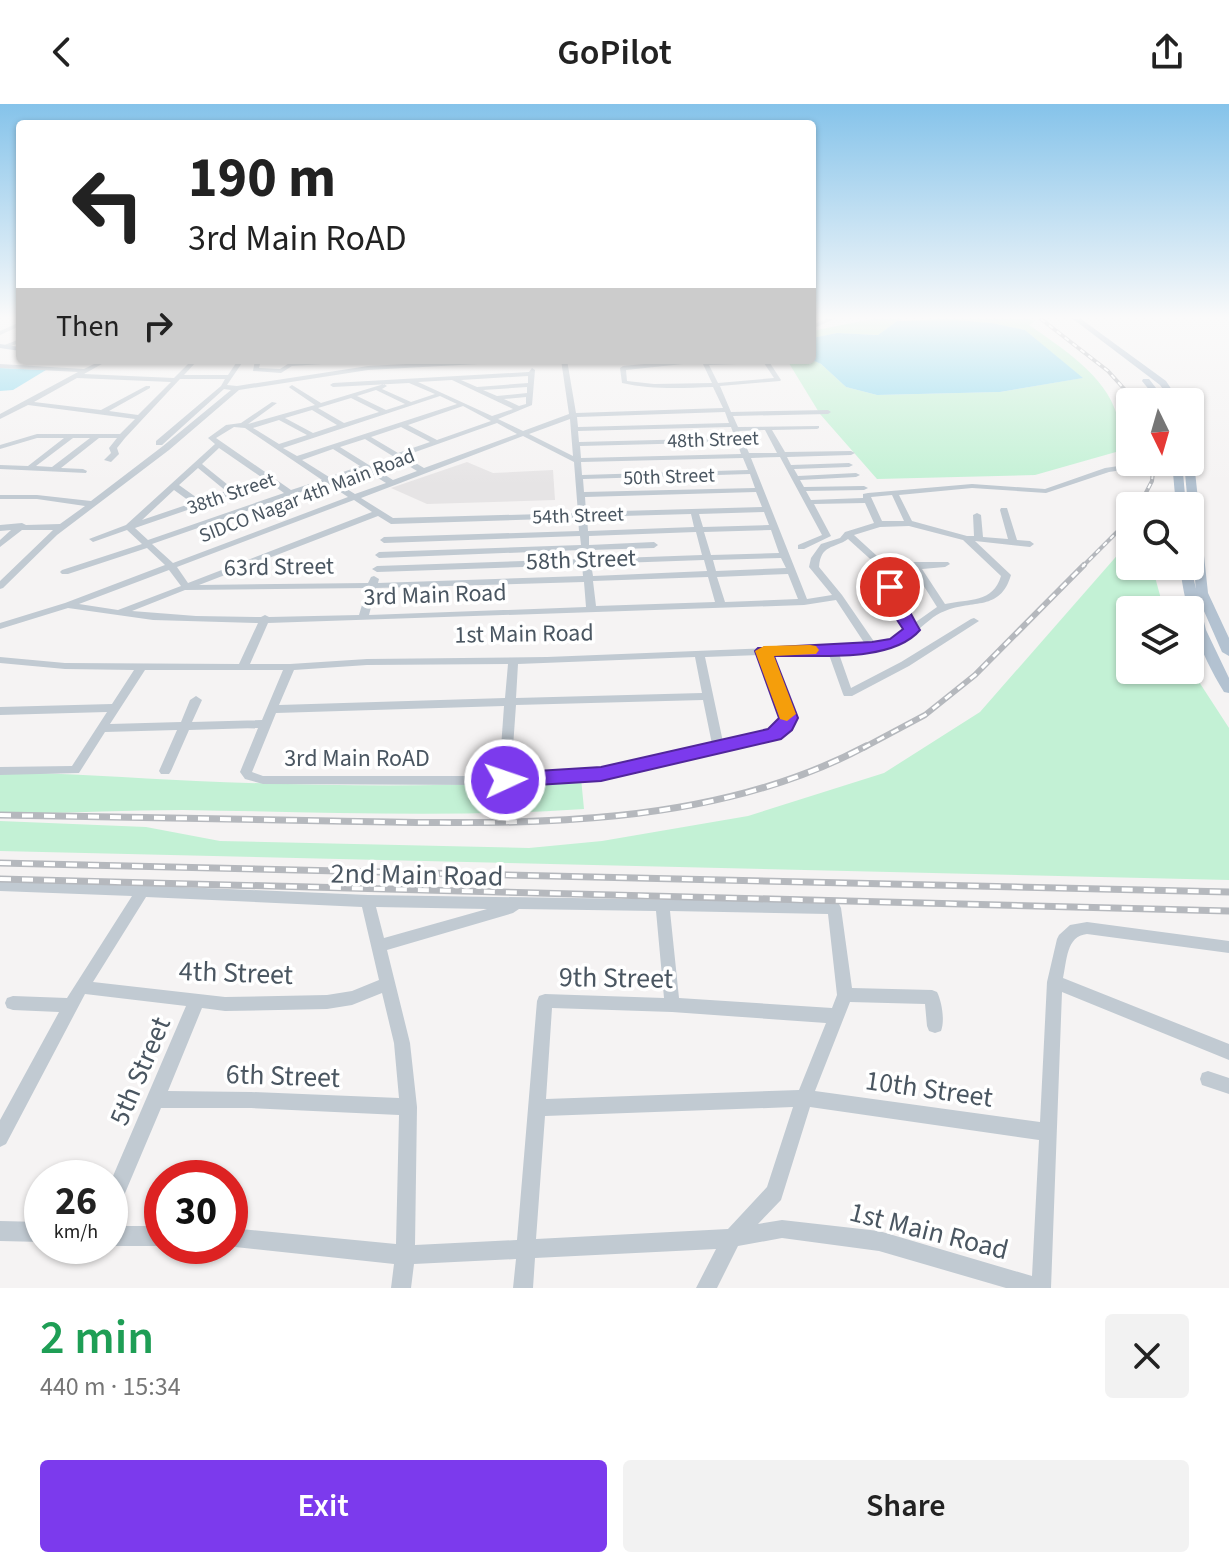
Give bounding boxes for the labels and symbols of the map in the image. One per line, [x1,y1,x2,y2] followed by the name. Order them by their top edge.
[1116,388,1204,476] north arrow
[667,424,760,456] street label: 48th Street
[195,442,419,550] street label: SIDCO Nagar 4th Main Road
[623,461,716,493] street label: 50th Street
[183,466,279,522] street label: 38th Street
[532,500,625,532] street label: 54th Street
[525,541,637,579] street label: 58th Street
[224,549,334,585] street label: 63rd Street
[856,553,924,621] pin
[363,575,507,615] street label: 3rd Main Road
[454,615,594,653] street label: 1st Main Road
[463,738,547,822] position arrow
[284,741,430,776] street label: 3rd Main RoAD
[330,853,504,897] street label: 2nd Main Road
[178,951,294,995] street label: 4th Street
[558,957,674,999] street label: 9th Street
[99,1010,181,1131] street label: 5th Street
[225,1054,341,1098] street label: 6th Street
[863,1060,996,1118] street label: 10th Street
[144,1160,248,1264] speed limit sign: 30
[845,1192,1013,1270] street label: 1st Main Road

